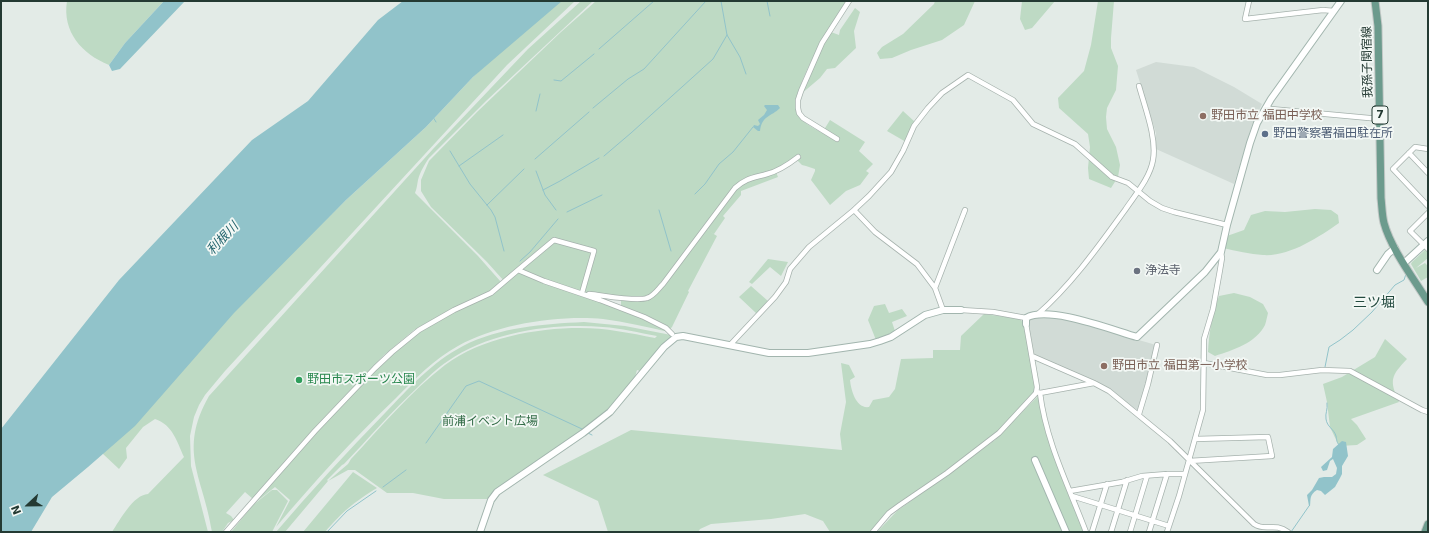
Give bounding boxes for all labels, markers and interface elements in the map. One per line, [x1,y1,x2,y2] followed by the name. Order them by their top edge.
[1360,26,1376,98] street label: 我孫子関宿線
[1372,106,1388,124] road number: 7
[1211,109,1323,123] place label: 野田市立 福田中学校
[1198,111,1208,121] marker: 野田市立 福田中学校
[1273,127,1393,141] place label: 野田警察署福田駐在所
[1260,129,1270,139] marker: 野田警察署福田駐在所
[204,219,242,259] water label: 利根川
[1145,264,1181,278] place label: 浄法寺
[1132,266,1142,276] marker: 浄法寺
[1353,295,1395,311] district label: 三ツ堀
[1112,359,1248,373] place label: 野田市立 福田第一小学校
[1099,361,1109,371] marker: 野田市立 福田第一小学校
[307,373,415,387] place label: 野田市スポーツ公園
[294,375,304,385] marker: 野田市スポーツ公園
[442,415,538,429] park label: 前浦イベント広場
[8,485,48,525] north arrow
[9,503,24,516] text: N

